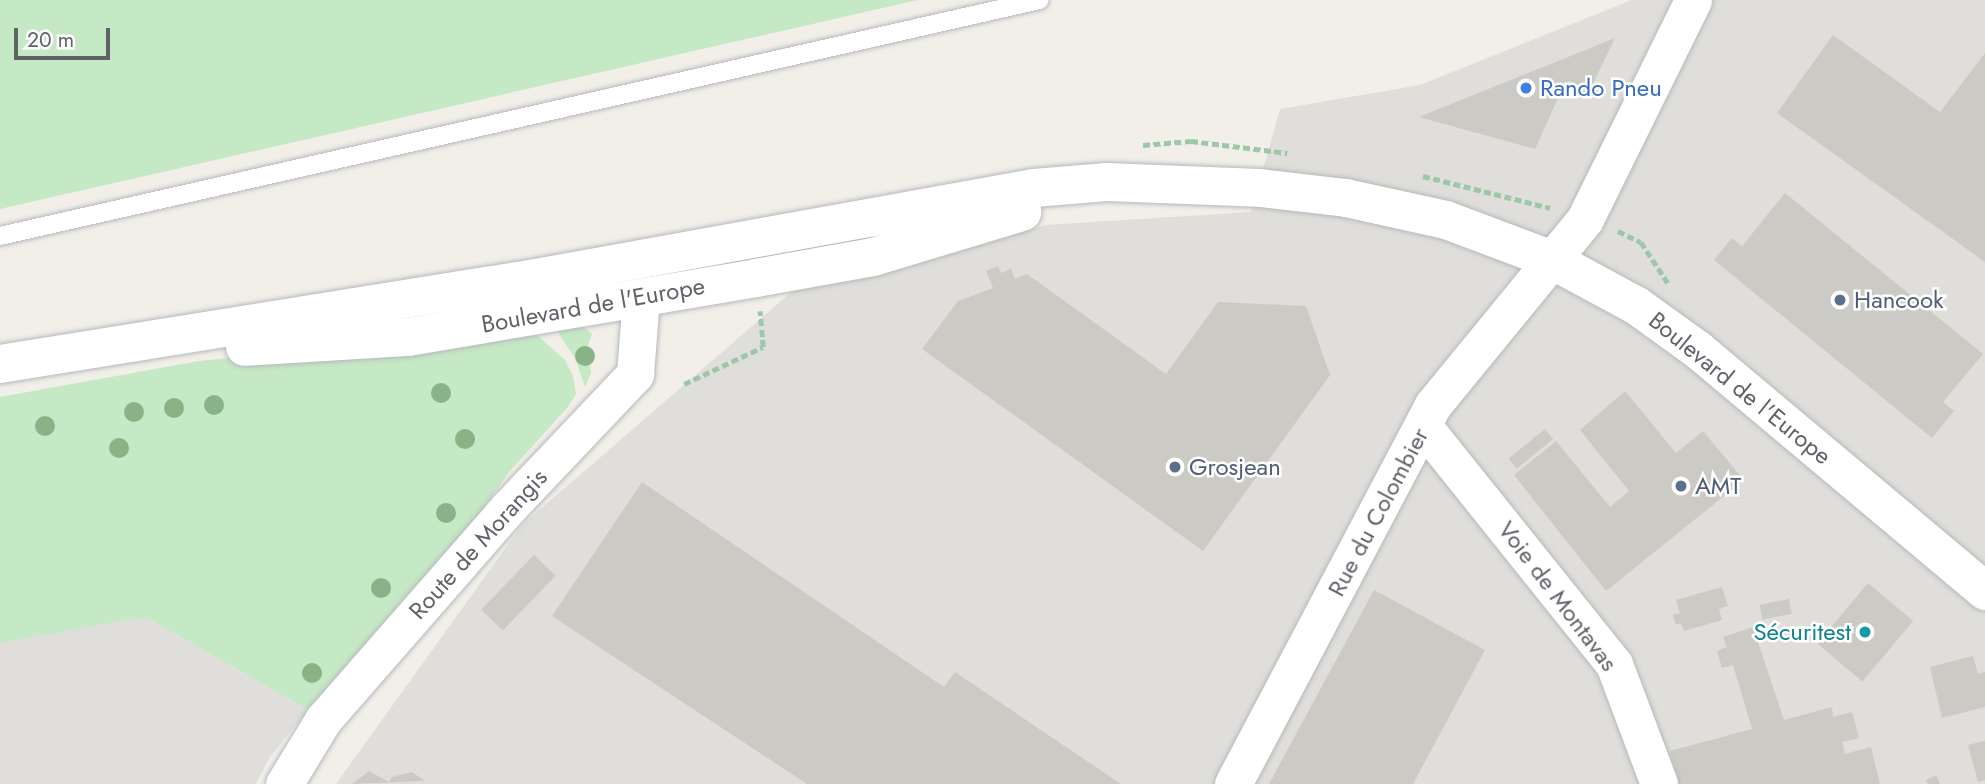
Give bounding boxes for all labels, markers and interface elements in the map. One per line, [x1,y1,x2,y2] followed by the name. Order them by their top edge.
[18,14,114,58] scale bar
[27,25,74,55] text: 20 m
[1540,74,1662,102] place label: Rando Pneu
[1518,80,1534,96] marker: Rando Pneu
[479,271,707,339] street label: Boulevard de l'Europe
[1854,286,1944,314] place label: Hancook
[1832,292,1848,308] marker: Hancook
[1643,306,1837,470] street label: Boulevard de l'Europe
[1322,423,1434,601] street label: Rue du Colombier
[1189,453,1281,481] place label: Grosjean
[1167,459,1183,475] marker: Grosjean
[403,463,553,625] street label: Route de Morangis
[1695,472,1741,500] place label: AMT
[1673,478,1689,494] marker: AMT
[1492,515,1624,677] street label: Voie de Montavas
[1753,618,1851,646] place label: Sécuritest
[1857,624,1873,640] marker: Sécuritest

